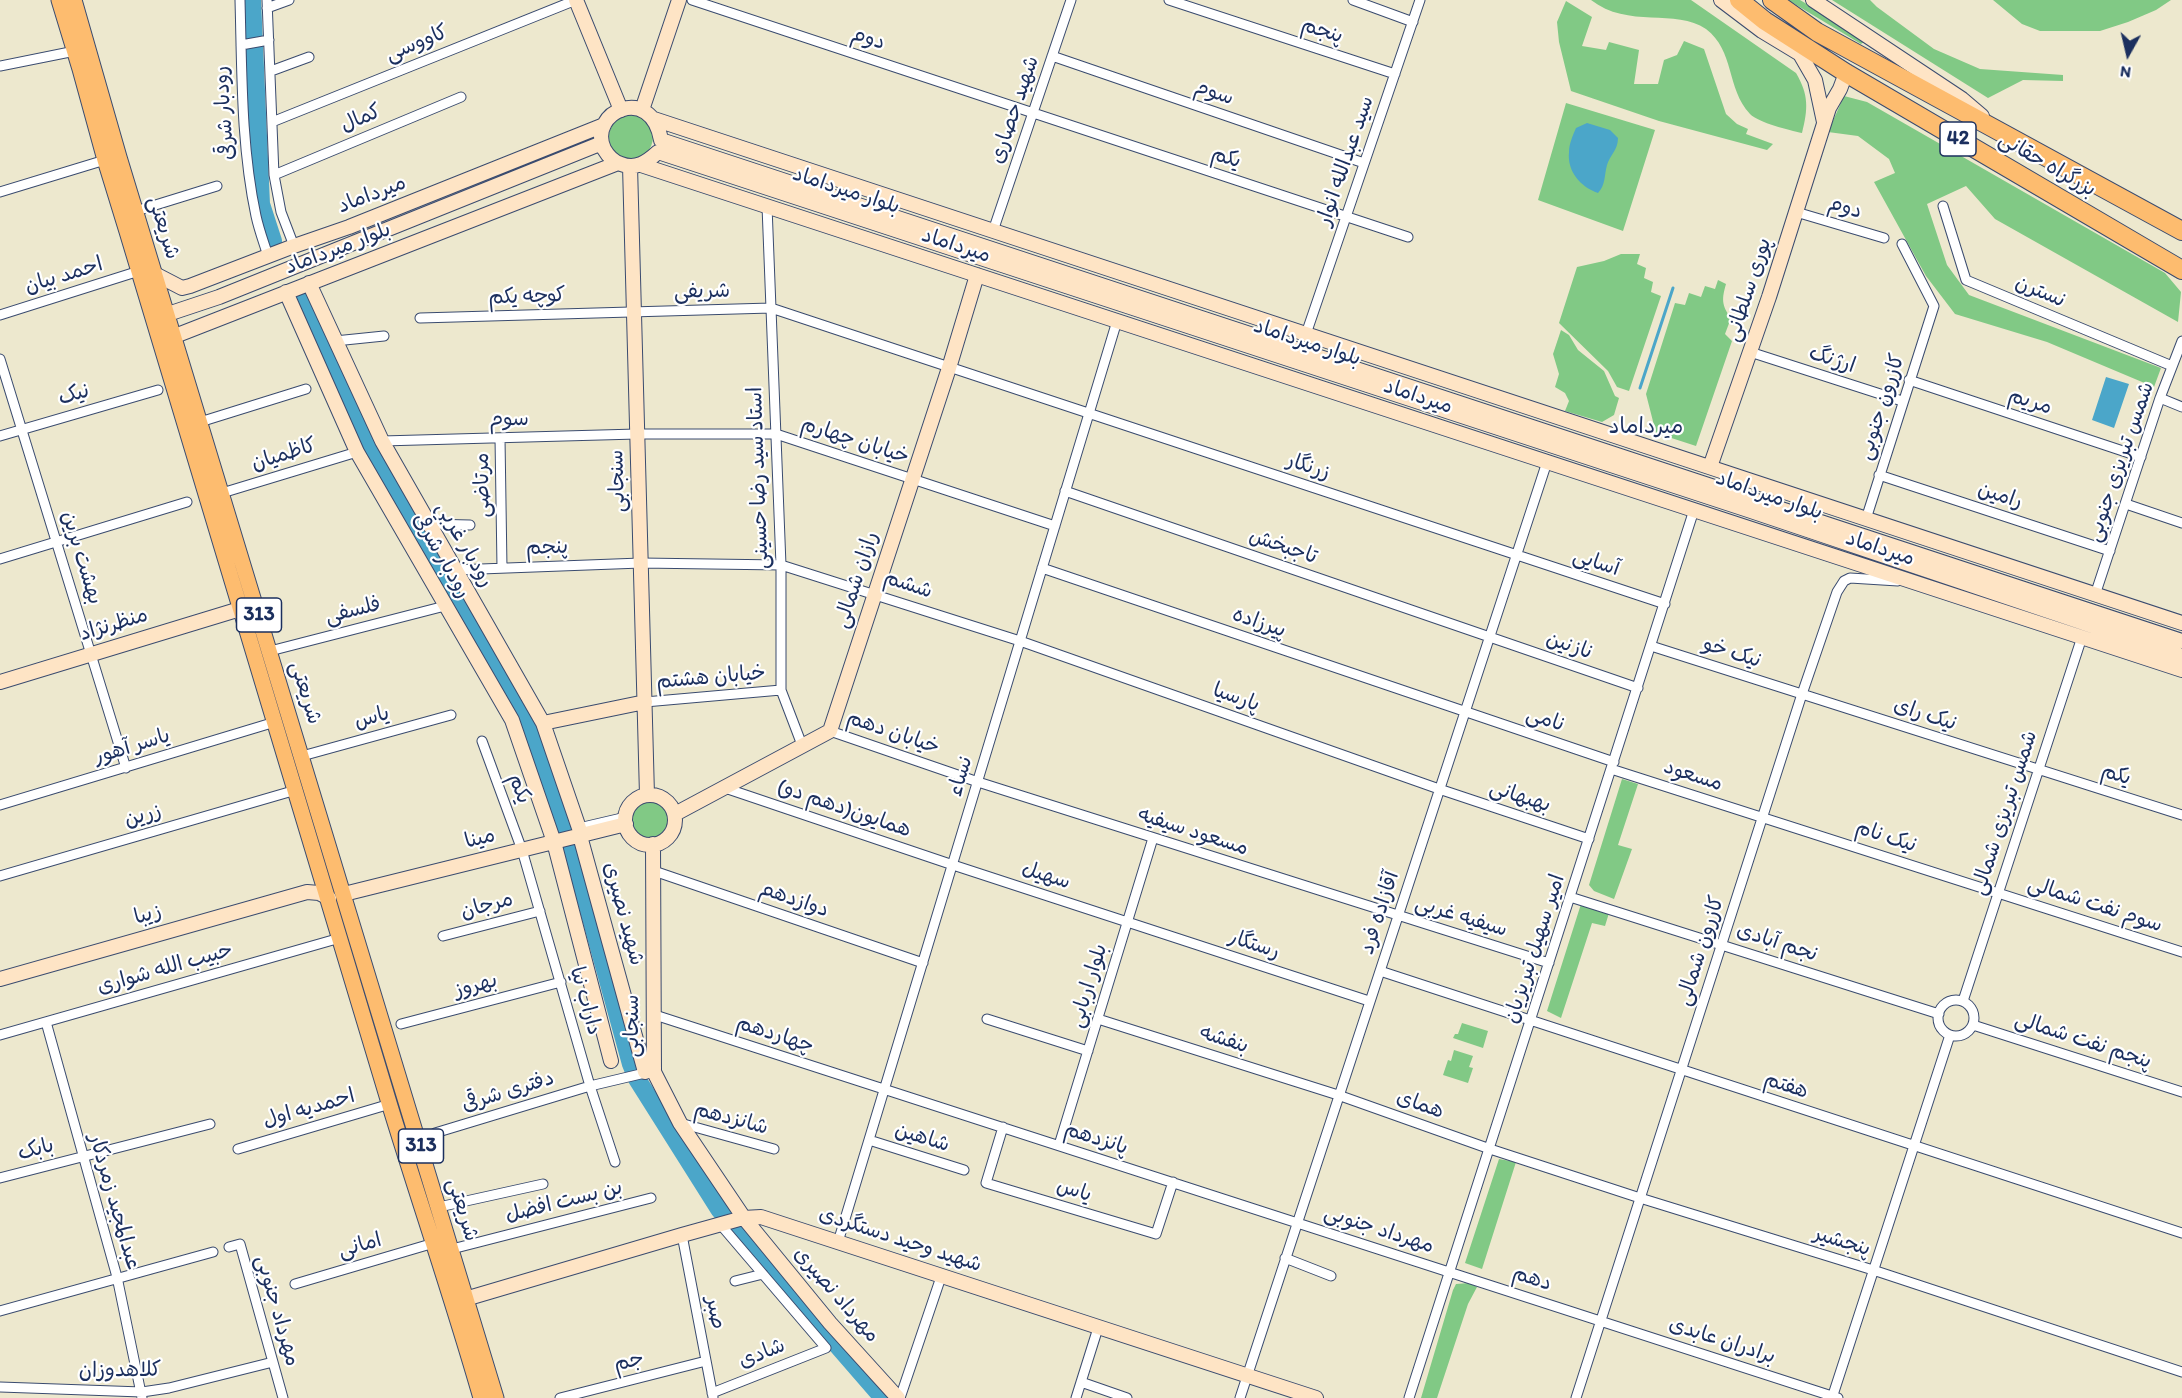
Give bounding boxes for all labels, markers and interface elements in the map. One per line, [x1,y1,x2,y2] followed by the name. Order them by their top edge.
[1298,12,1346,50] street label: پنجم
[382,20,452,68] street label: کاووسی
[848,22,888,56] street label: دوم
[2098,24,2158,84] north arrow
[985,53,1045,167] street label: شهید حصاری
[2119,62,2132,82] text: N
[209,65,241,161] street label: رودبار شرقی
[1191,75,1237,111] street label: سوم
[1312,93,1380,229] street label: سید عبدالله انوار
[337,99,385,139] street label: کمال
[1940,122,1976,156] road number: 42
[1994,127,2100,203] street label: بزرگراه حقانی
[1208,141,1244,175] street label: یکم
[789,162,903,220] street label: بلوار میرداماد
[334,170,410,220] street label: میرداماد
[1825,191,1865,225] street label: دوم
[142,193,184,263] street label: شریعتی
[282,217,394,281] street label: بلوار میرداماد
[918,223,994,269] street label: میرداماد
[1720,235,1778,345] street label: پوری سلطانی
[22,252,106,300] street label: احمد بیان
[2011,270,2069,314] street label: نسترن
[674,279,730,305] street label: شریفی
[488,283,566,311] street label: کوچه یکم
[1250,314,1364,372] street label: بلوار میرداماد
[1805,341,1859,379] street label: ارژنگ
[1853,351,1911,463] street label: کازرون جنوبی
[1380,374,1456,420] street label: میرداماد
[56,379,92,411] street label: نیک
[2082,379,2160,545] street label: شمس تبریزی جنوبی
[2005,383,2055,421] street label: مریم
[743,386,775,570] street label: استاد سید رضا حسینی
[489,407,529,433] street label: سوم
[798,412,912,470] street label: خیابان چهارم
[1609,414,1683,440] district label: میرداماد
[248,433,320,477] street label: کاظمیان
[1283,448,1333,486] street label: زرنگار
[604,449,632,513] street label: سنجابی
[470,452,496,518] street label: مرتاضی
[1712,466,1826,526] street label: بلوار میرداماد
[1974,477,2026,515] street label: رامین
[429,498,499,592] street label: رودبار غربی
[55,508,107,608] street label: بهشت برین
[406,509,476,603] street label: رودبار شرقی
[1246,524,1320,570] street label: تاجبخش
[1842,526,1918,572] street label: میرداماد
[830,529,884,631] street label: رازان شمالی
[525,535,569,561] street label: پنجم
[1569,544,1623,582] street label: آسایی
[881,565,935,605] street label: ششم
[323,592,383,630] street label: فلسفی
[236,598,282,632] road number: 313
[1229,602,1289,644] street label: پیرزاده
[77,603,151,647] street label: منظرنژاد
[1543,626,1595,666] street label: نازنین
[1700,632,1764,674] street label: نیک خو
[284,658,326,728] street label: شریعتی
[655,661,767,695] street label: خیابان هشتم
[1209,678,1263,718] street label: پارسیا
[1890,693,1960,737] street label: نیک رای
[352,701,392,735] street label: یاس
[1523,702,1567,738] street label: نامی
[843,705,943,761] street label: خیابان دهم
[91,723,173,771] street label: یاسر آهور
[1966,727,2044,899] street label: شمس تبریزی شمالی
[943,752,979,800] street label: نساء
[1660,755,1726,797] street label: مسعود
[2098,758,2134,792] street label: یکم
[502,771,536,807] street label: یکم
[774,774,914,844] street label: همایون(دهم دو)
[1486,775,1554,819] street label: بهبهانی
[122,799,164,833] street label: زرین
[1135,802,1251,862] street label: مسعود سیفیه
[1852,815,1920,859] street label: نیک نام
[462,823,498,855] street label: مینا
[1019,856,1073,896] street label: سهیل
[597,860,649,968] street label: شهید نصیری
[1355,868,1405,958] street label: آقازاده فرد
[1499,871,1571,1027] street label: امیر سهیل تبریزیان
[2025,871,2165,939] street label: سوم نفت شمالی
[756,876,832,924] street label: دوازدهم
[458,887,516,925] street label: مرجان
[1412,891,1510,943] street label: سیفیه غربی
[1671,893,1731,1009] street label: کازرون شمالی
[131,899,165,931] street label: زیبا
[1733,918,1821,968] street label: نجم آبادی
[1225,925,1283,965] street label: رستگار
[94,938,236,1000] street label: حبیب الله شواری
[1064,941,1114,1031] street label: بلوار اربابی
[563,964,607,1038] street label: داراب نیا
[452,968,500,1004] street label: بهروز
[620,995,646,1057] street label: سنجابی
[2011,1007,2155,1075] street label: پنجم نفت شمالی
[733,1011,817,1059] street label: چهاردهم
[1196,1020,1252,1060] street label: بنفشه
[459,1066,557,1118] street label: دفتری شرقی
[1761,1067,1811,1105] street label: هفتم
[260,1084,358,1134] street label: احمدیه اول
[1393,1085,1447,1125] street label: همای
[691,1097,771,1141] street label: شانزدهم
[1061,1117,1131,1161] street label: پانزدهم
[892,1118,952,1158] street label: شاهین
[398,1129,444,1163] road number: 313
[83,1131,145,1273] street label: عبدالمجید زمردکار
[15,1133,57,1167] street label: بابک
[1053,1174,1095,1208] street label: یاس
[441,1175,483,1245] street label: شریعتی
[503,1175,625,1229] street label: بن بست افضل
[1321,1200,1437,1260] street label: مهرداد جنوبی
[815,1202,985,1278] street label: شهید وحید دستگردی
[1811,1222,1873,1262] street label: پنجشیر
[335,1228,385,1264] street label: امانی
[788,1242,884,1348] street label: مهرداد نصیری
[249,1253,305,1369] street label: مهرداد جنوبی
[1509,1261,1555,1297] street label: دهم
[699,1294,731,1332] street label: صبر
[1666,1312,1778,1370] street label: برادران عابدی
[735,1333,789,1375] street label: شادی
[611,1346,647,1378] street label: جم
[78,1358,162,1384] street label: کلاهدوزان

